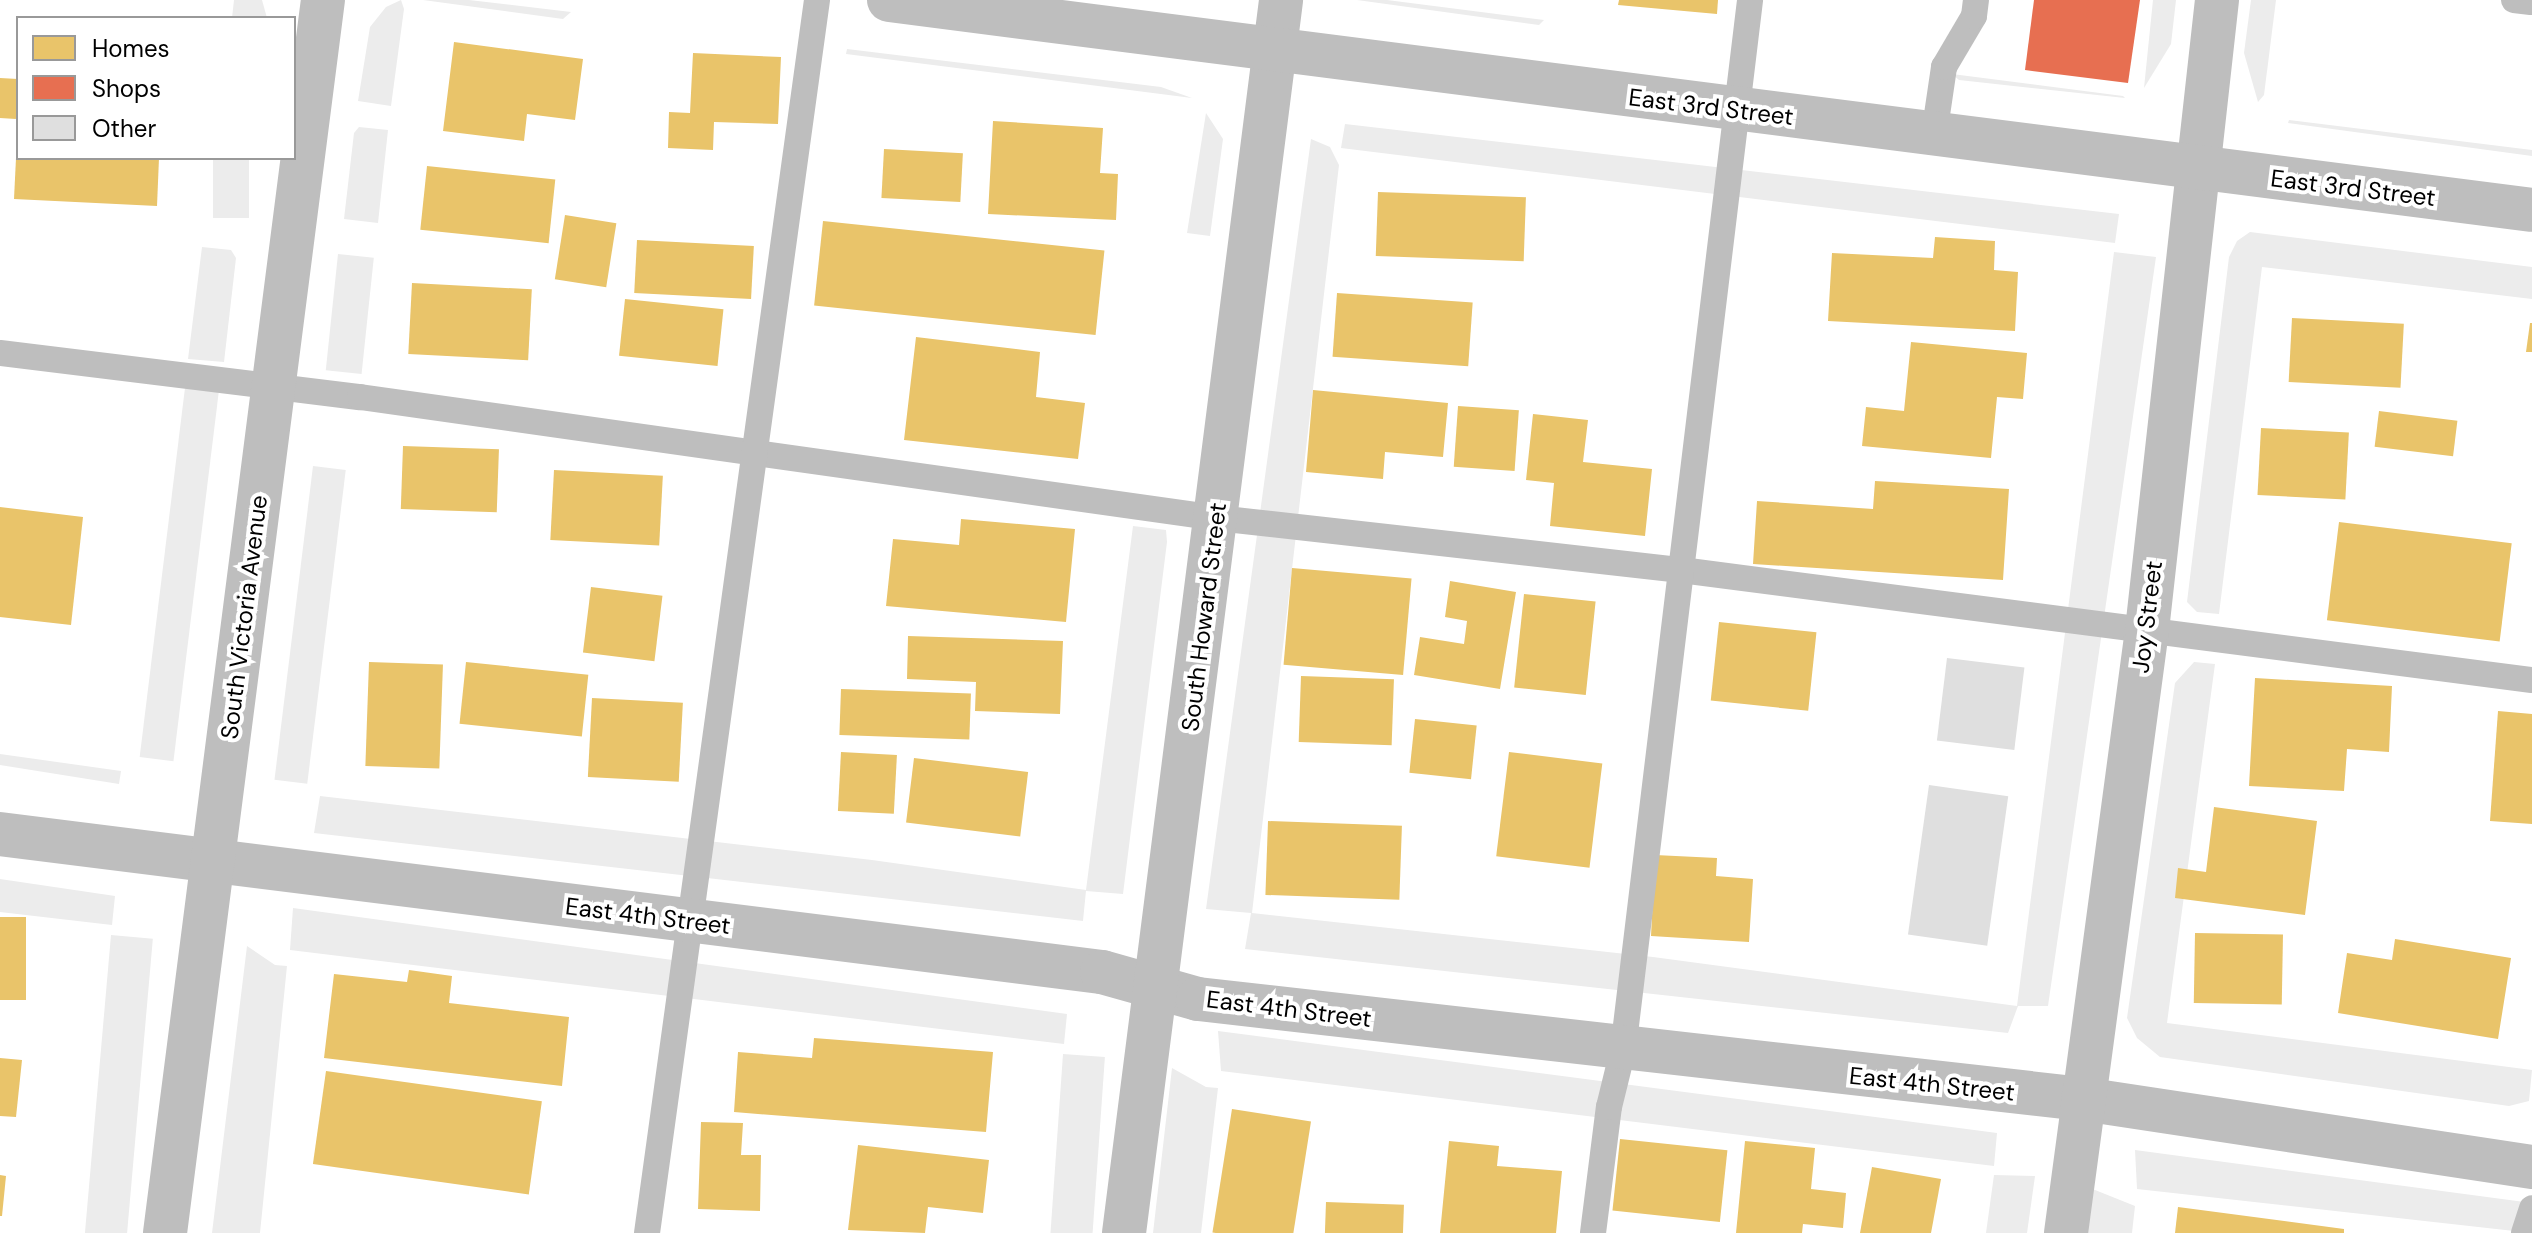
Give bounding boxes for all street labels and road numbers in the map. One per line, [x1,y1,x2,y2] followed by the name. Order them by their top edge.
[1627,83,1795,131] street label: East 3rd Street
[2269,164,2437,212] street label: East 3rd Street
[215,493,273,741] street label: South Victoria Avenue
[1176,501,1232,733] street label: South Howard Street
[2126,559,2168,675] street label: Joy Street
[564,892,732,940] street label: East 4th Street
[1205,985,1373,1033] street label: East 4th Street
[1848,1061,2016,1107] street label: East 4th Street

